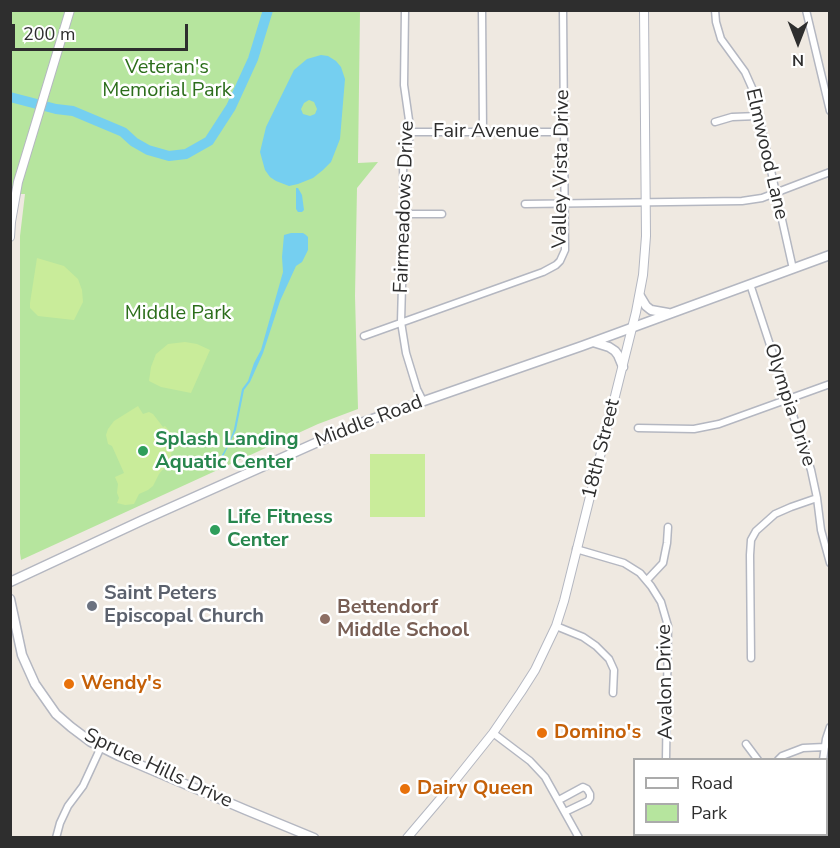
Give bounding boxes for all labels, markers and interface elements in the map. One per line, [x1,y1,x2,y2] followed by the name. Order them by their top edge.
[15,12,190,50] scale bar
[768,12,828,72] north arrow
[23,22,75,46] text: 200 m
[792,49,804,71] text: N
[102,56,232,103] park label: Veteran's Memorial Park
[739,86,793,222] street label: Elmwood Lane
[549,89,575,249] street label: Valley Vista Drive
[390,120,420,294] street label: Fairmeadows Drive
[433,120,539,144] street label: Fair Avenue
[125,302,231,326] park label: Middle Park
[758,340,820,470] street label: Olympia Drive
[312,391,426,453] street label: Middle Road
[578,397,626,501] street label: 18th Street
[155,428,299,475] place label: Splash Landing Aquatic Center
[136,444,150,458] marker: Splash Landing Aquatic Center
[227,506,333,553] place label: Life Fitness Center
[208,523,222,537] marker: Life Fitness Center
[104,582,264,629] place label: Saint Peters Episcopal Church
[337,596,469,643] place label: Bettendorf Middle School
[85,599,99,613] marker: Saint Peters Episcopal Church
[318,612,332,626] marker: Bettendorf Middle School
[653,624,679,740] street label: Avalon Drive
[81,672,162,696] place label: Wendy's
[62,677,76,691] marker: Wendy's
[554,721,641,745] place label: Domino's
[80,724,236,814] street label: Spruce Hills Drive
[535,726,549,740] marker: Domino's
[633,758,828,836] legend
[691,771,733,795] text: Road
[417,777,533,801] place label: Dairy Queen
[398,782,412,796] marker: Dairy Queen
[691,801,727,825] text: Park

